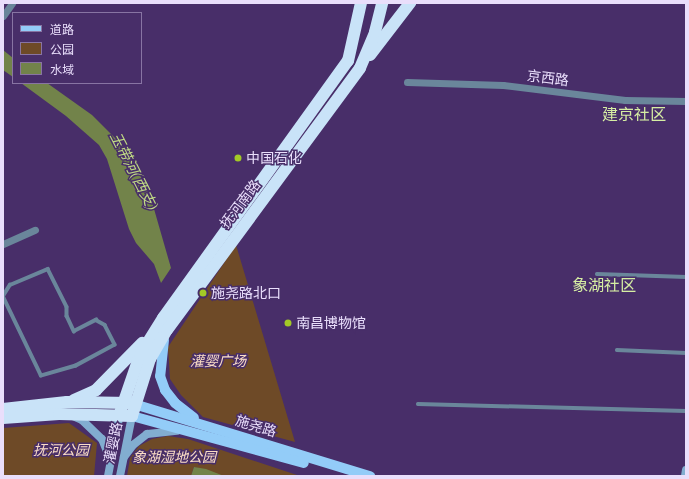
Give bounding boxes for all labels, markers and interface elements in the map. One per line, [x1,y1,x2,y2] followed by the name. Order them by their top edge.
[12,12,142,84] legend
[50,21,74,37] text: 道路
[50,41,74,57] text: 公园
[50,61,74,77] text: 水域
[526,67,570,89] street label: 京西路
[602,104,666,124] district label: 建京社区
[106,129,162,213] water label: 玉带河(西支)
[246,150,302,166] place label: 中国石化
[233,153,243,163] marker: 中国石化
[216,177,264,231] street label: 抚河南路
[572,275,636,295] district label: 象湖社区
[211,285,281,301] place label: 施尧路北口
[198,288,208,298] marker: 施尧路北口
[296,315,366,331] place label: 南昌博物馆
[283,318,293,328] marker: 南昌博物馆
[190,353,246,369] park label: 灌婴广场
[233,412,279,440] street label: 施尧路
[101,421,125,465] street label: 灌婴路
[33,442,89,458] park label: 抚河公园
[132,449,216,465] park label: 象湖湿地公园

